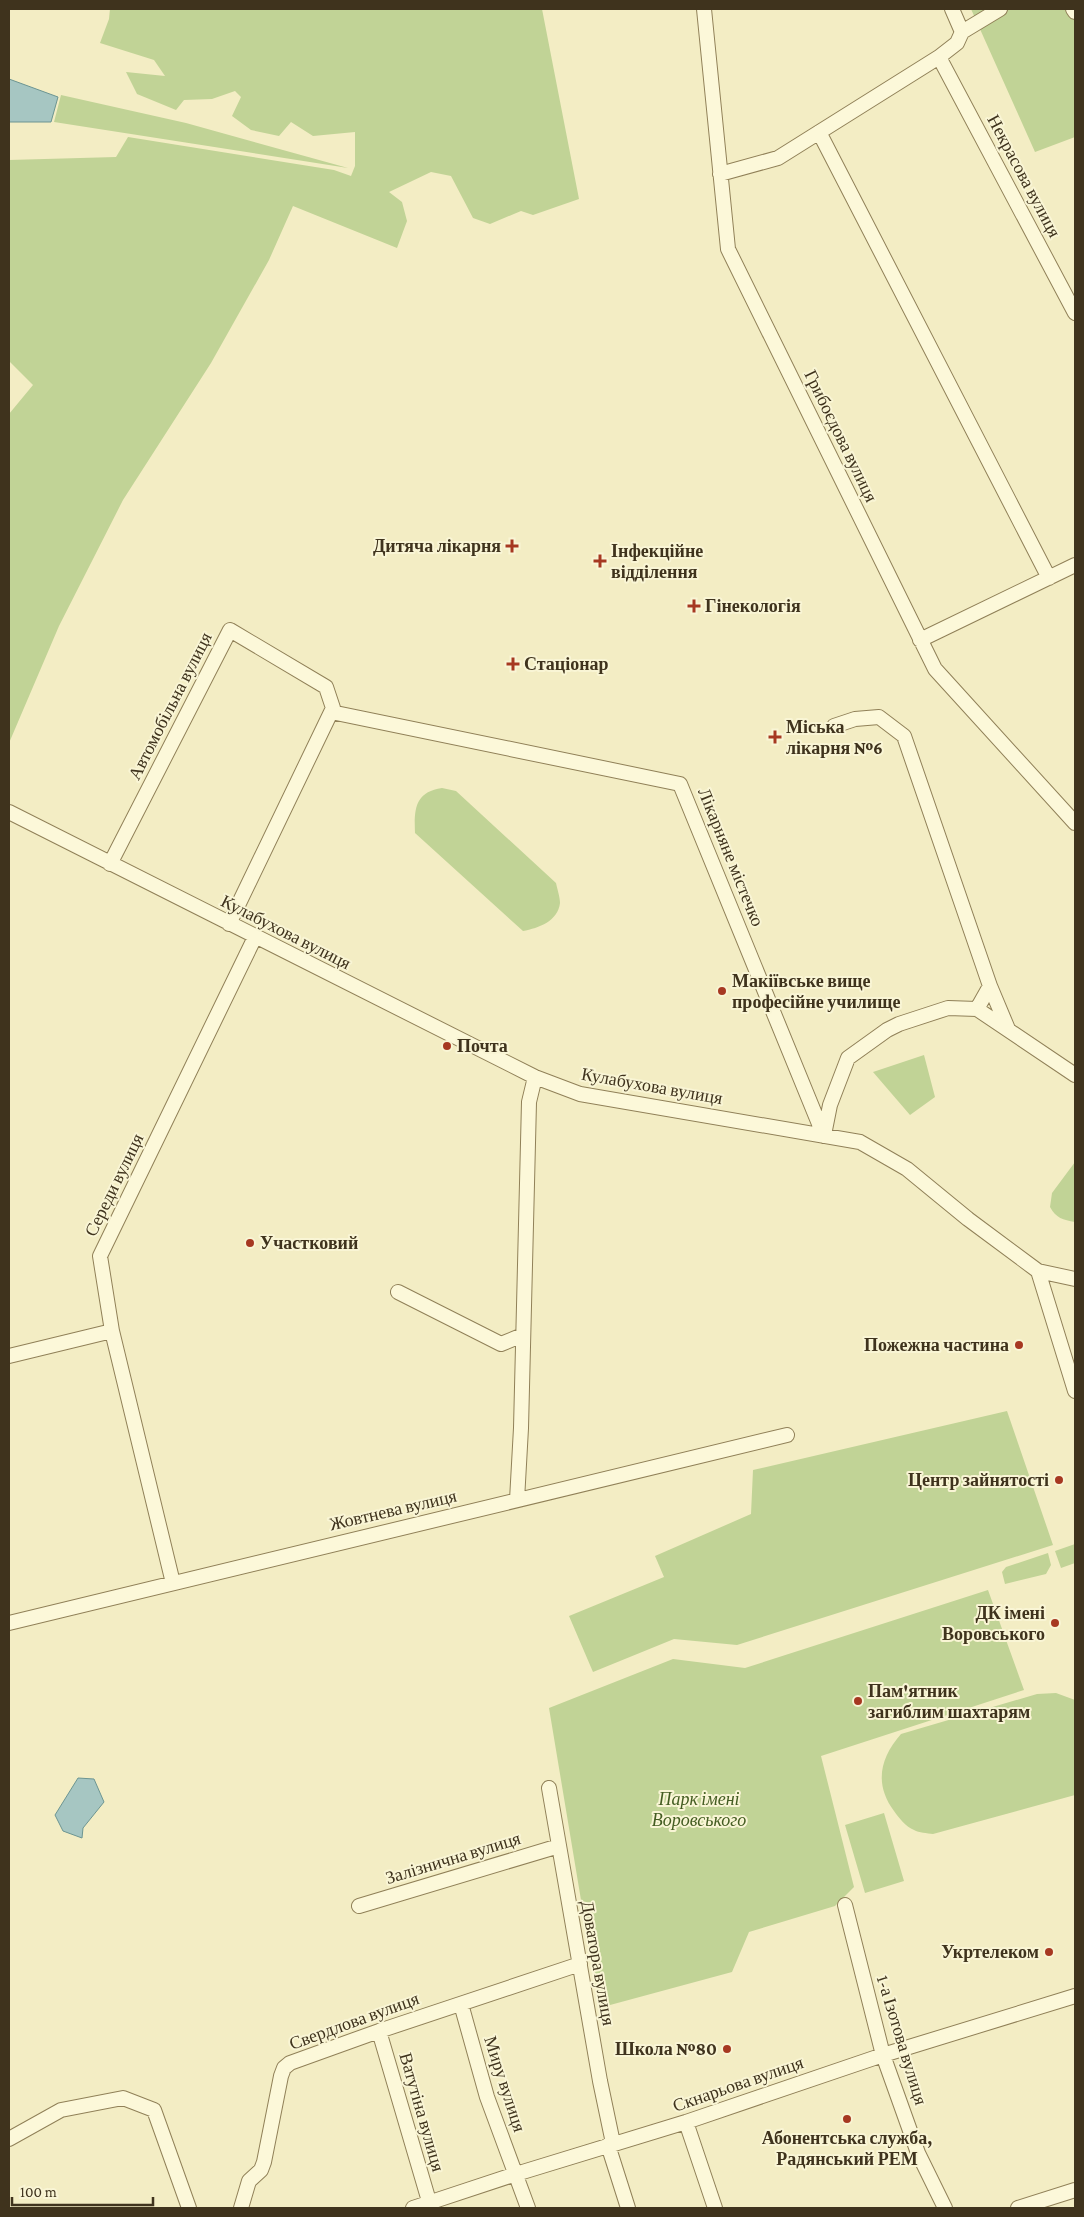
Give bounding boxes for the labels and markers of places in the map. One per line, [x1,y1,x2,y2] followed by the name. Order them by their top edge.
[373,536,501,556] place label: Дитяча лікарня
[505,539,519,553] marker: Дитяча лікарня
[611,541,703,582] place label: Інфекційне відділення
[593,554,607,568] marker: Інфекційне відділення
[705,596,801,616] place label: Гінекологія
[687,599,701,613] marker: Гінекологія
[524,654,609,674] place label: Стаціонар
[506,657,520,671] marker: Стаціонар
[786,717,883,758] place label: Міська лікарня №6
[768,730,782,744] marker: Міська лікарня №6
[732,971,900,1012] place label: Макіївське вище професійне училище
[716,985,728,997] marker: Макіївське вище професійне училище
[457,1036,508,1056] place label: Почта
[441,1040,453,1052] marker: Почта
[260,1233,358,1253] place label: Участковий
[244,1237,256,1249] marker: Участковий
[864,1335,1009,1355] place label: Пожежна частина
[1013,1339,1025,1351] marker: Пожежна частина
[908,1470,1049,1490] place label: Центр зайнятості
[1053,1474,1065,1486] marker: Центр зайнятості
[942,1603,1045,1644] place label: ДК імені Воровського
[1049,1617,1061,1629] marker: ДК імені Воровського
[868,1681,1030,1722] place label: Пам'ятник загиблим шахтарям
[852,1695,864,1707] marker: Пам'ятник загиблим шахтарям
[941,1942,1039,1962] place label: Укртелеком
[1043,1946,1055,1958] marker: Укртелеком
[615,2039,717,2059] place label: Школа №80
[721,2043,733,2055] marker: Школа №80
[841,2113,853,2125] marker: Абонентська служба, Радянський РЕМ
[762,2128,932,2169] place label: Абонентська служба, Радянський РЕМ

